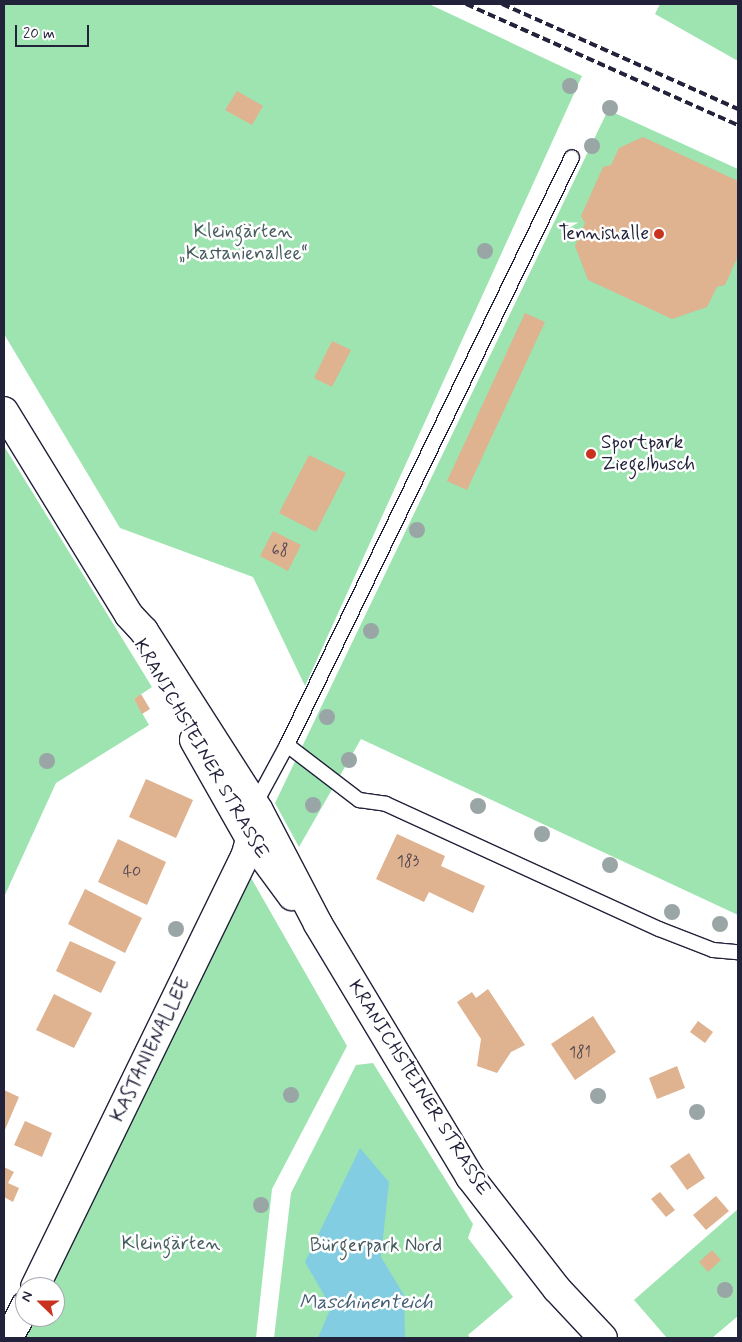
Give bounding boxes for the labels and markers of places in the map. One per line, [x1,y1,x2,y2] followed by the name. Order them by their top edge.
[559,223,649,245] place label: Tennishalle
[653,228,665,240] marker: Tennishalle
[601,432,695,476] place label: Sportpark Ziegelbusch
[585,448,597,460] marker: Sportpark Ziegelbusch

